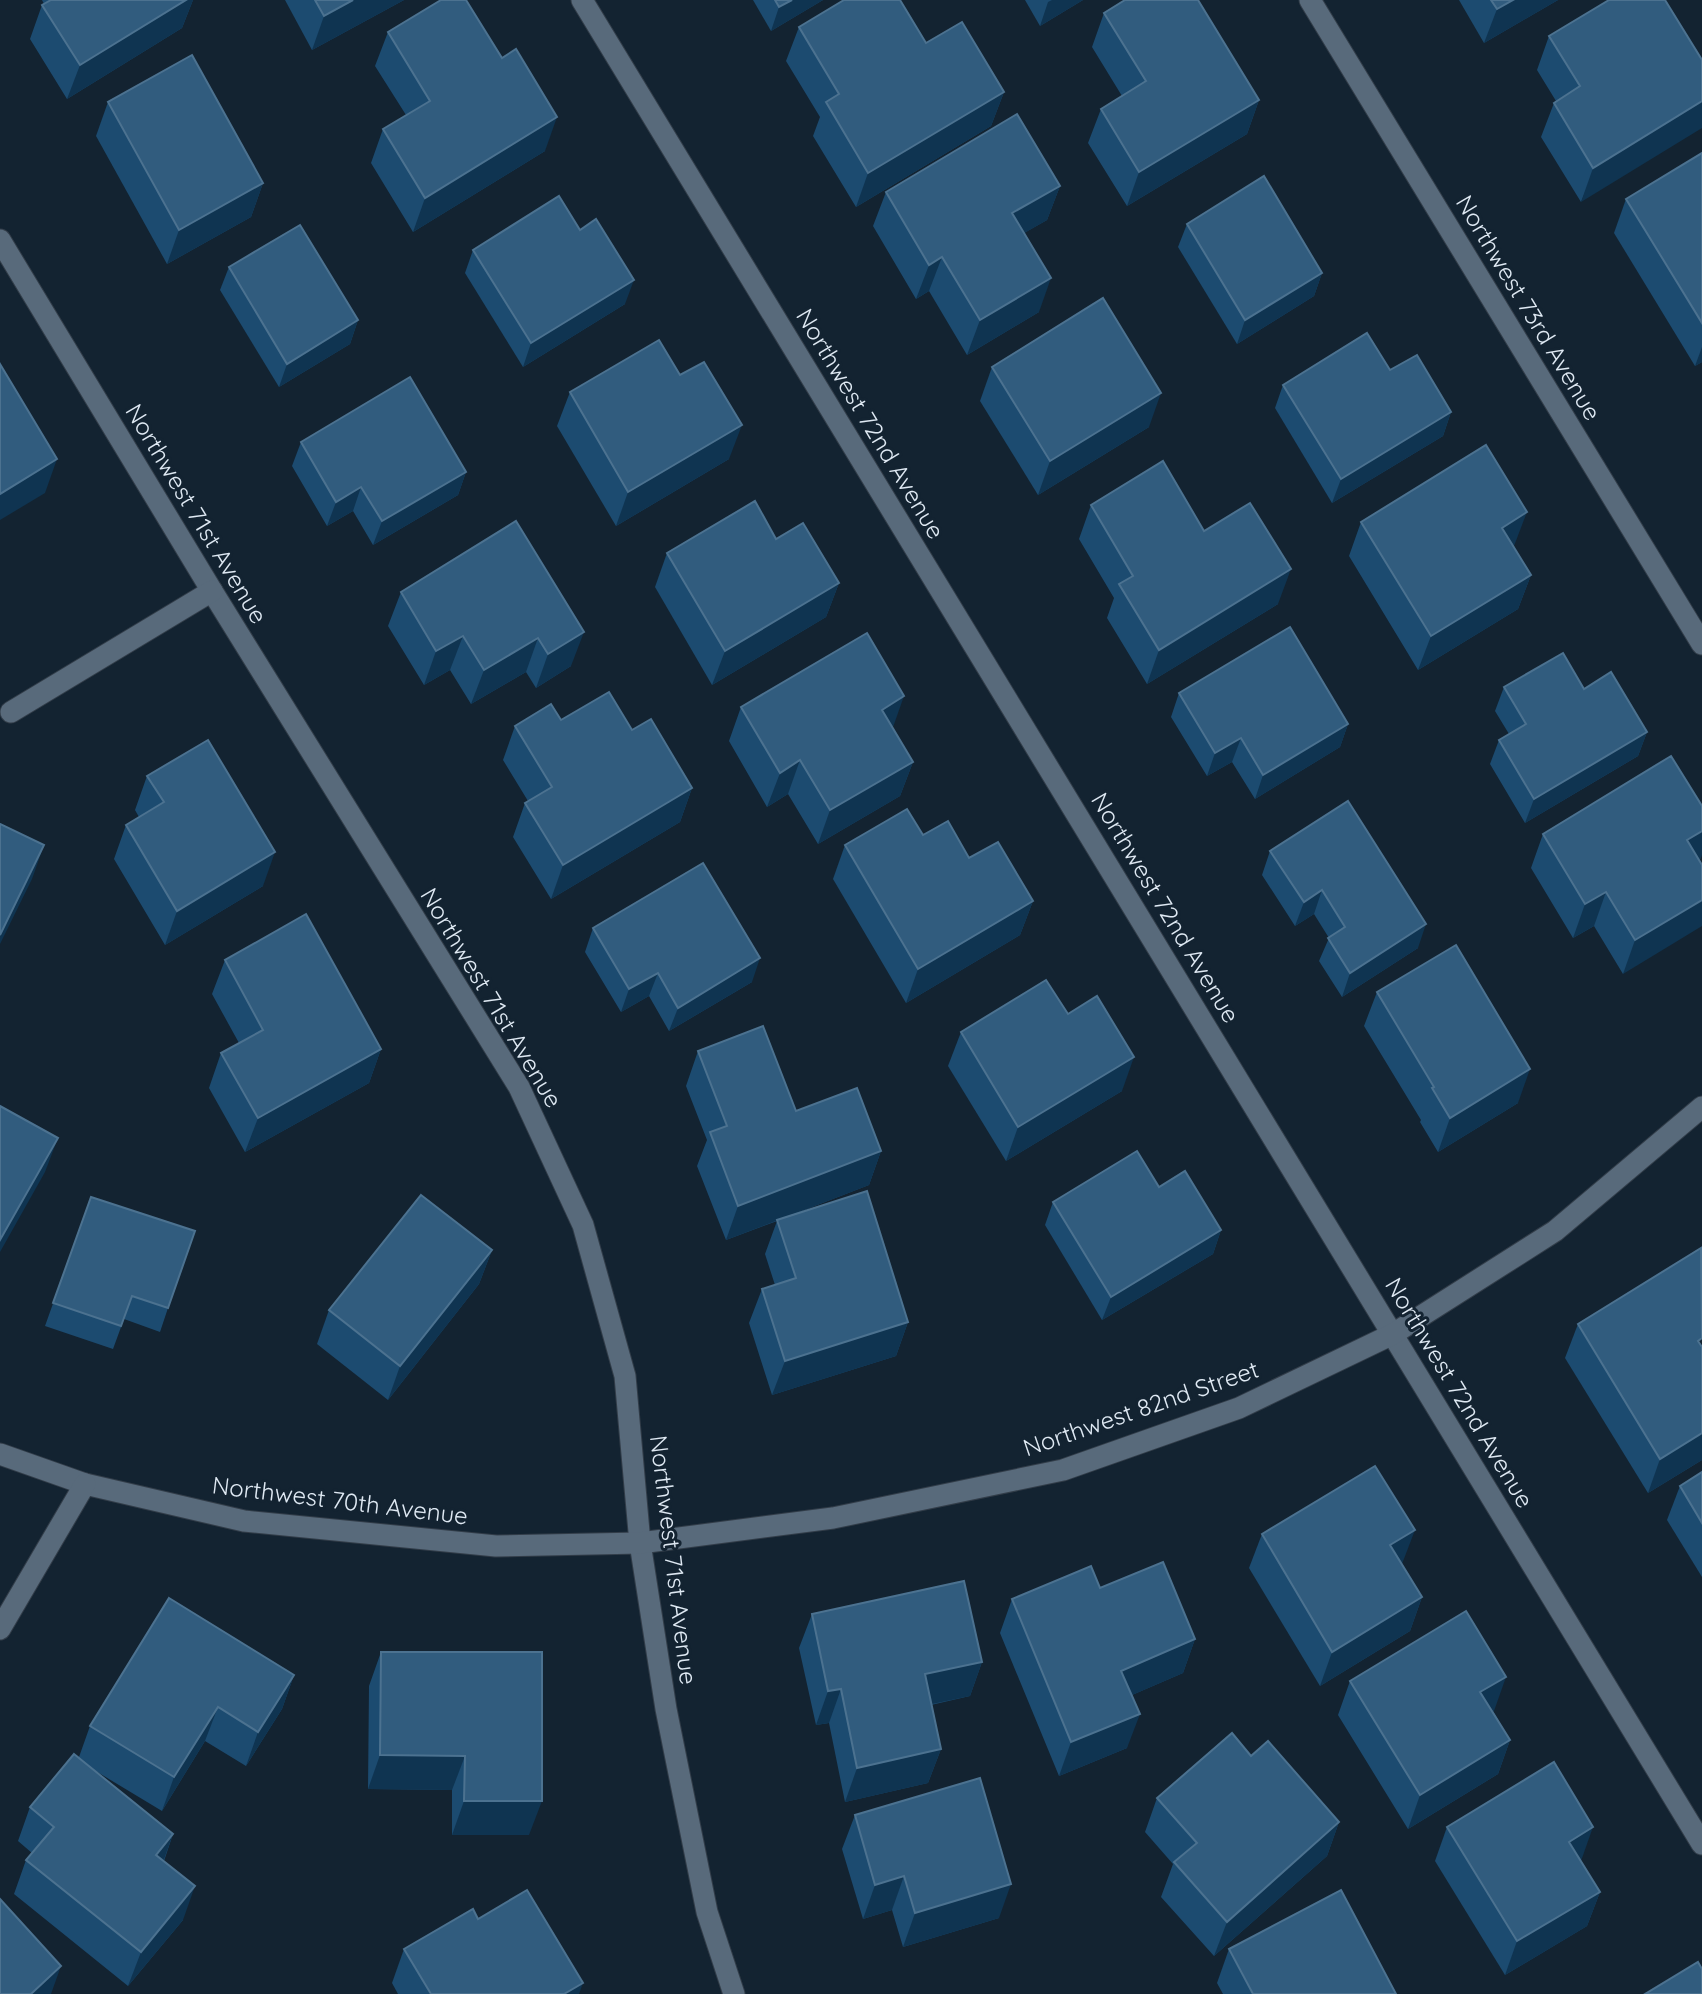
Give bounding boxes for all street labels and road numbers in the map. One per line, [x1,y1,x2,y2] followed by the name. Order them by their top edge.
[1450,189,1608,425] street label: Northwest 73rd Avenue
[790,303,951,544] street label: Northwest 72nd Avenue
[119,398,274,629] street label: Northwest 71st Avenue
[1085,787,1246,1028] street label: Northwest 72nd Avenue
[414,882,569,1113] street label: Northwest 71st Avenue
[1379,1272,1540,1513] street label: Northwest 72nd Avenue
[1019,1354,1262,1463] street label: Northwest 82nd Street
[644,1434,704,1686] street label: Northwest 71st Avenue
[210,1469,470,1531] street label: Northwest 70th Avenue

